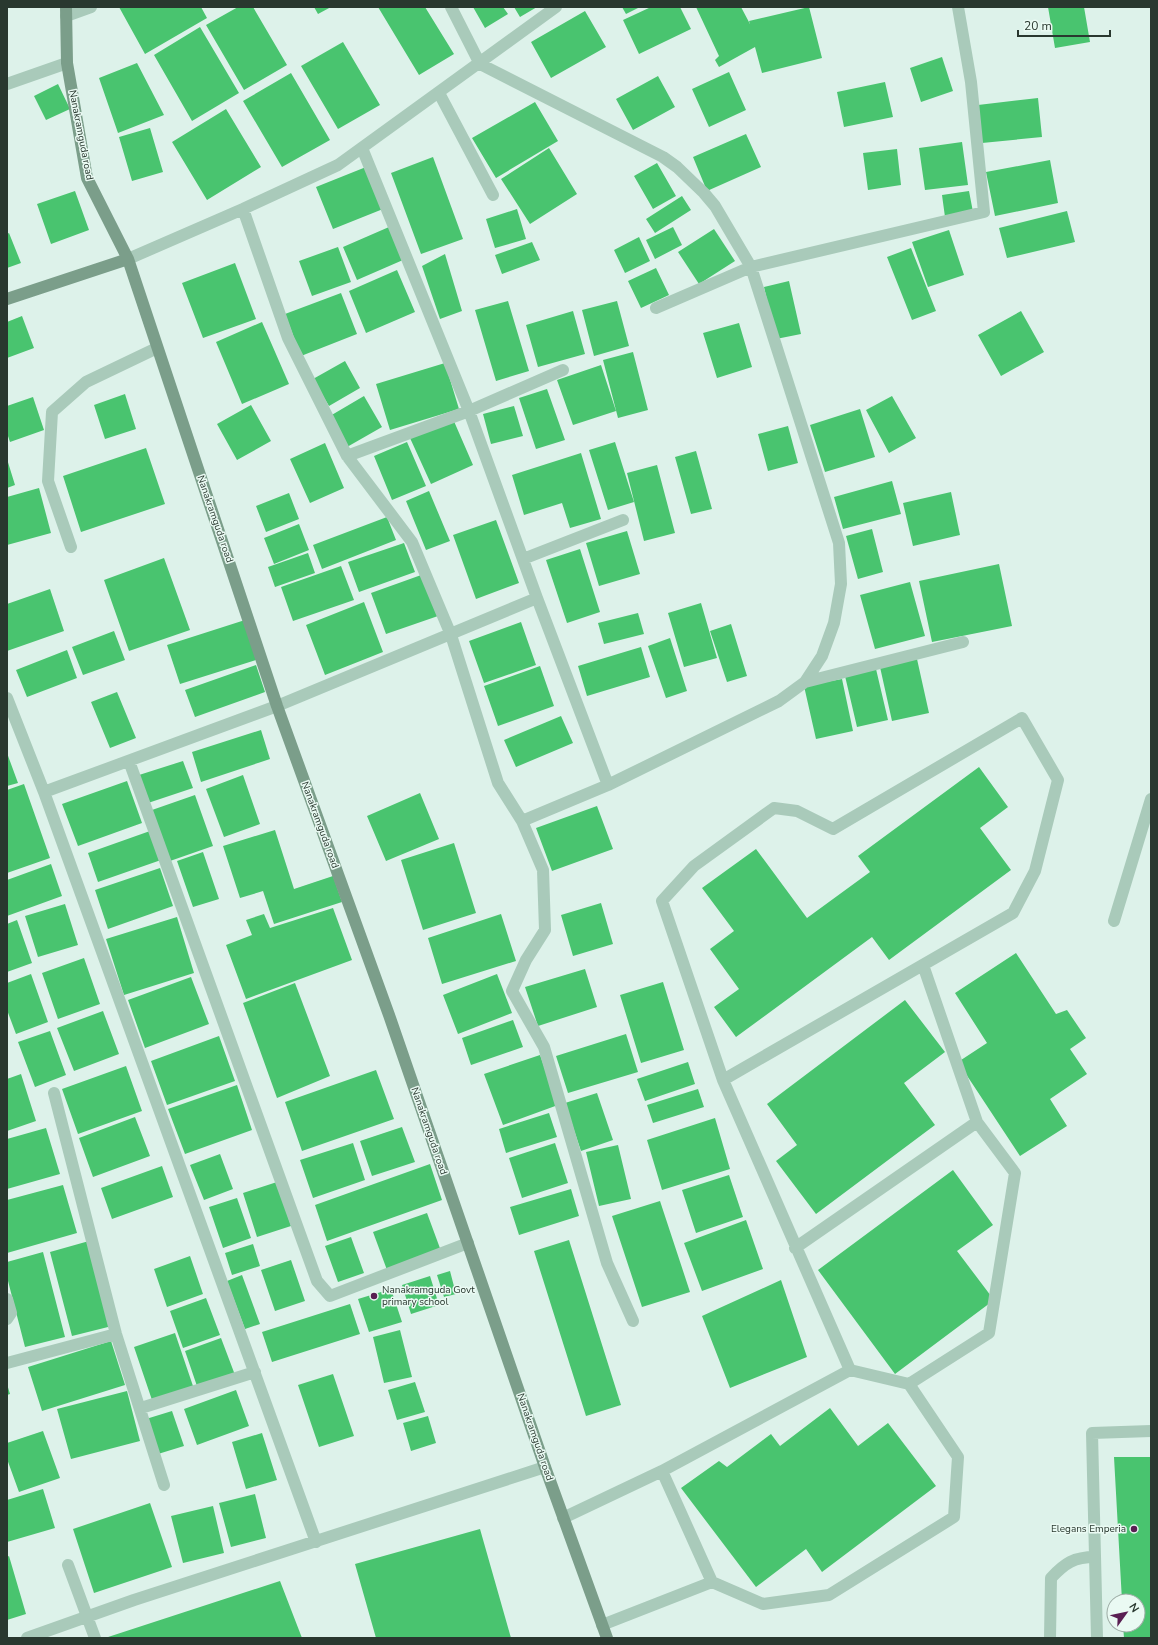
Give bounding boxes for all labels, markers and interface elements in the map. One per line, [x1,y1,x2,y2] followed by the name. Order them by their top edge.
[1018,12,1110,38] scale bar
[1024,18,1052,34] text: 20 m
[65,89,97,181] street label: Nanakramguda road
[193,473,237,565] street label: Nanakramguda road
[298,780,342,871] street label: Nanakramguda road
[407,1085,451,1177] street label: Nanakramguda road
[382,1283,475,1309] place label: Nanakramguda Govt primary school
[369,1291,379,1301] marker: Nanakramguda Govt primary school
[513,1391,557,1483] street label: Nanakramguda road
[1051,1522,1126,1536] place label: Elegans Emperia
[1129,1524,1139,1534] marker: Elegans Emperia
[1106,1593,1146,1633] north arrow
[1125,1600,1142,1615] text: N

